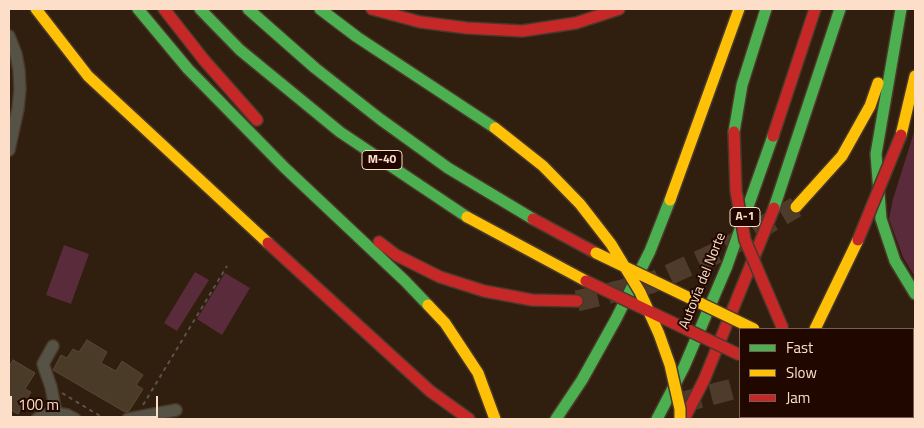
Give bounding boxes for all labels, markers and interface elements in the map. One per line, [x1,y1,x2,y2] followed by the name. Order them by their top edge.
[362,150,402,170] road number: M-40
[730,208,760,226] road number: A-1
[676,230,730,332] street label: Autovía del Norte
[739,328,914,418] legend
[786,336,813,359] text: Fast
[786,361,817,384] text: Slow
[12,386,160,418] scale bar
[786,386,810,409] text: Jam
[18,393,59,416] text: 100 m

